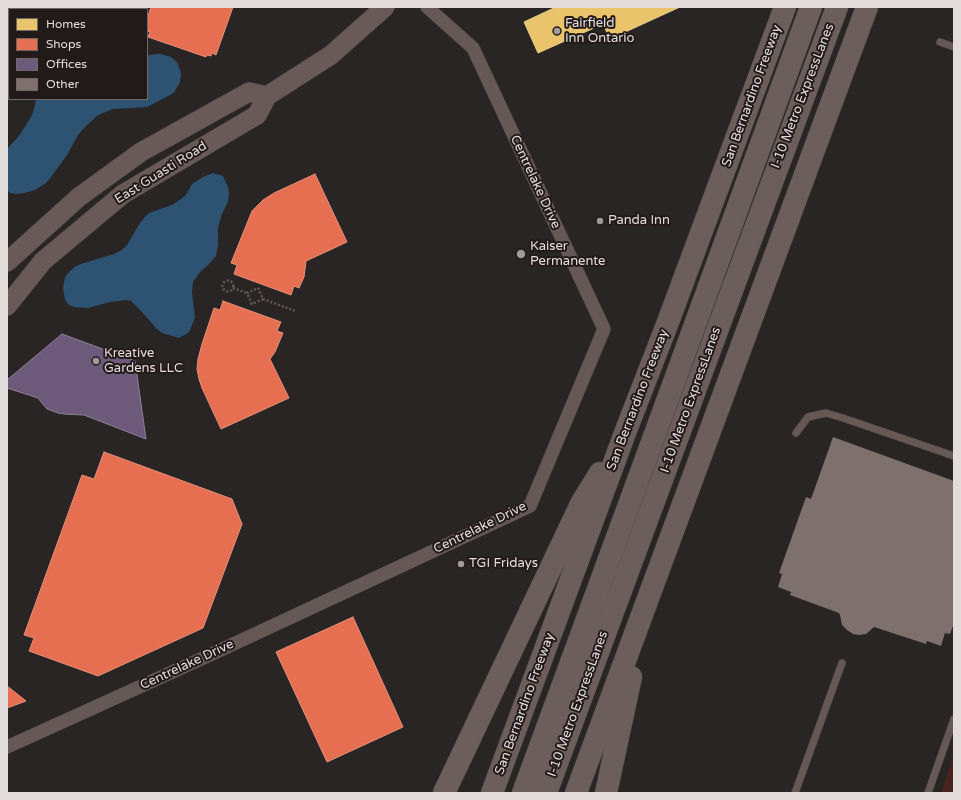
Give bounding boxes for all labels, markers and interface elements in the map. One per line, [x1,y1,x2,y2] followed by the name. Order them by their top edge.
[8,8,148,100] legend
[565,16,634,47] place label: Fairfield Inn Ontario
[46,17,86,31] text: Homes
[768,21,838,171] street label: I-10 Metro ExpressLanes
[719,23,785,169] street label: San Bernardino Freeway
[552,26,562,36] marker: Fairfield Inn Ontario
[46,37,81,51] text: Shops
[46,57,87,71] text: Offices
[46,77,79,91] text: Other
[507,133,563,231] street label: Centrelake Drive
[112,138,210,208] street label: East Guasti Road
[608,213,670,229] place label: Panda Inn
[595,216,605,226] marker: Panda Inn
[530,239,605,270] place label: Kaiser Permanente
[515,248,527,260] marker: Kaiser Permanente
[657,325,725,475] street label: I-10 Metro ExpressLanes
[604,327,672,473] street label: San Bernardino Freeway
[104,346,183,377] place label: Kreative Gardens LLC
[91,356,101,366] marker: Kreative Gardens LLC
[431,499,529,557] street label: Centrelake Drive
[469,556,538,572] place label: TGI Fridays
[456,559,466,569] marker: TGI Fridays
[544,629,612,779] street label: I-10 Metro ExpressLanes
[492,631,558,777] street label: San Bernardino Freeway
[138,637,236,693] street label: Centrelake Drive

